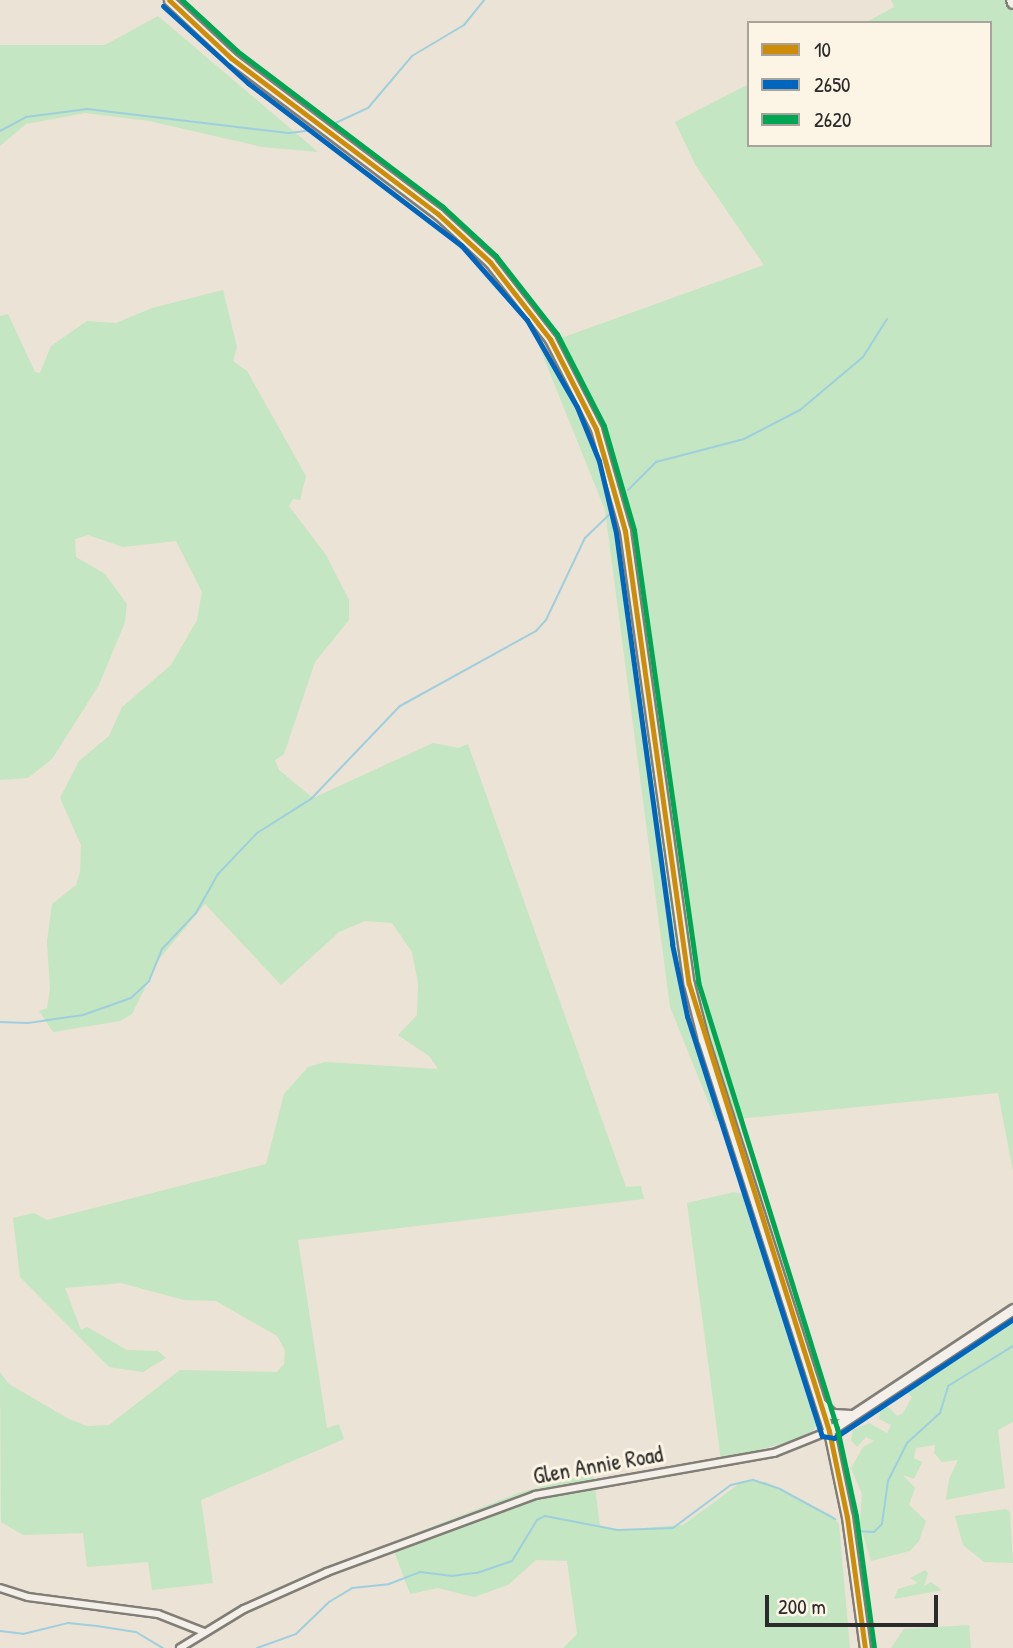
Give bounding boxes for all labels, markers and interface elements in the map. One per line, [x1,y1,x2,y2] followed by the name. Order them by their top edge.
[747,21,992,147] legend
[814,35,831,64] text: 10
[814,70,851,99] text: 2650
[814,105,851,134] text: 2620
[531,1440,665,1490] street label: Glen Annie Road
[768,1582,941,1626] scale bar
[778,1592,826,1621] text: 200 m

